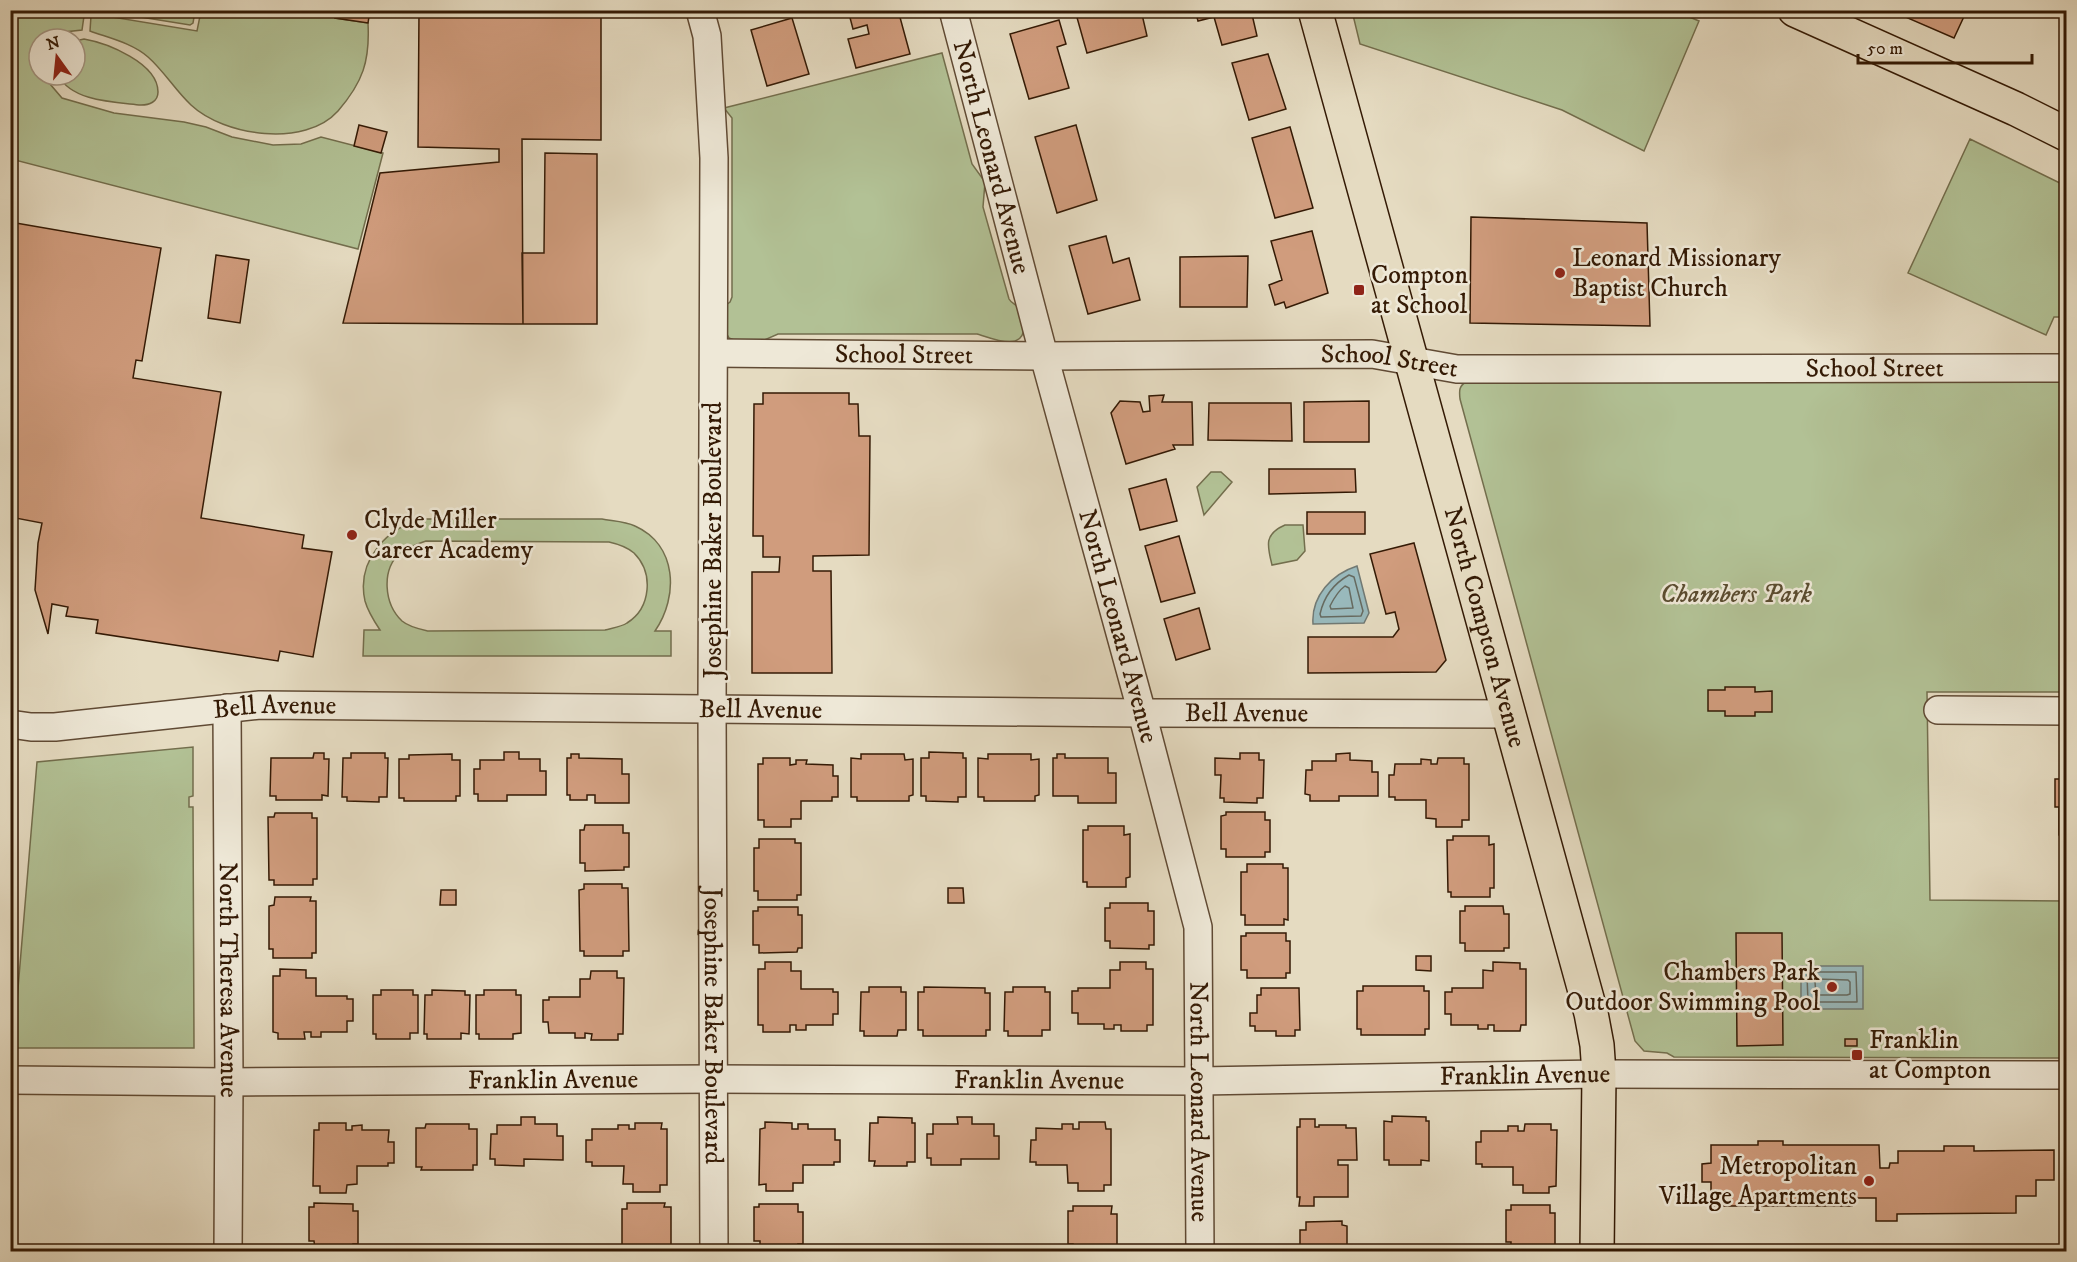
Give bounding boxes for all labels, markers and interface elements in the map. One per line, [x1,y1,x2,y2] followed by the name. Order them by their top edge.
[27,27,87,87] north arrow
[1858,27,2032,65] scale bar
[44,32,62,55] text: N
[945,36,1038,278] street label: North Leonard Avenue
[1867,38,1903,60] text: 50 m
[1572,242,1781,305] place label: Leonard Missionary Baptist Church
[1371,259,1468,322] place label: Compton at School
[1553,266,1567,280] marker: Leonard Missionary Baptist Church
[1352,283,1366,297] marker: Compton at School
[835,338,973,372] street label: School Street
[1321,338,1461,385] street label: School Street
[1805,352,1944,385] street label: School Street
[697,402,730,680] street label: Josephine Baker Boulevard
[1436,503,1534,751] street label: North Compton Avenue
[364,504,534,567] place label: Clyde Miller Career Academy
[1070,506,1166,747] street label: North Leonard Avenue
[345,528,359,542] marker: Clyde Miller Career Academy
[1660,578,1812,611] park label: Chambers Park
[211,688,336,726] street label: Bell Avenue
[699,692,822,727] street label: Bell Avenue
[1185,697,1308,730] street label: Bell Avenue
[211,862,246,1098] street label: North Theresa Avenue
[696,886,730,1164] street label: Josephine Baker Boulevard
[1565,956,1820,1019] place label: Chambers Park Outdoor Swimming Pool
[1825,980,1839,994] marker: Chambers Park Outdoor Swimming Pool
[1182,981,1216,1222] street label: North Leonard Avenue
[1869,1024,1991,1087] place label: Franklin at Compton
[1850,1048,1864,1062] marker: Franklin at Compton
[1439,1057,1610,1093] street label: Franklin Avenue
[468,1063,638,1097] street label: Franklin Avenue
[954,1063,1124,1097] street label: Franklin Avenue
[1658,1150,1857,1213] place label: Metropolitan Village Apartments
[1862,1174,1876,1188] marker: Metropolitan Village Apartments

